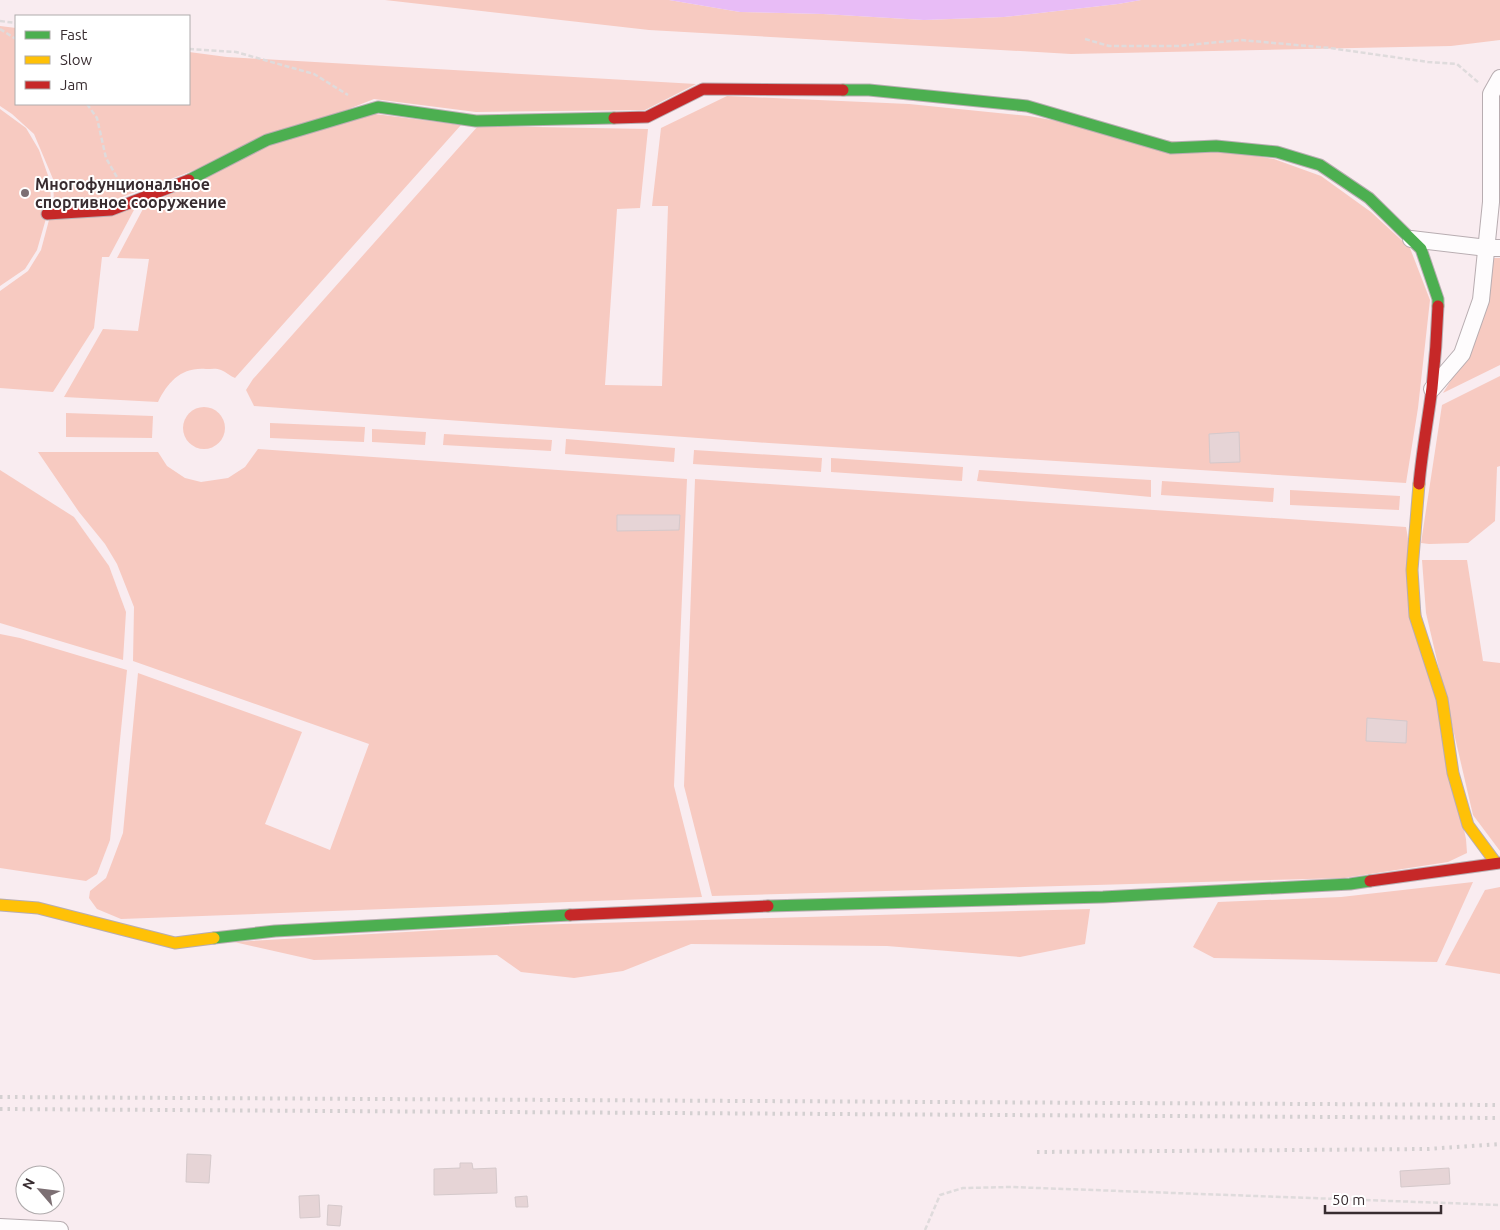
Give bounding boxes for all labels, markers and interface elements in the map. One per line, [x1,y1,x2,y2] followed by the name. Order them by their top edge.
[15,15,190,105] legend
[60,26,88,43] text: Fast
[60,51,93,68] text: Slow
[60,76,88,93] text: Jam
[35,175,227,211] place label: Многофунциональное спортивное сооружение
[19,187,31,199] marker: Многофунциональное спортивное сооружение
[15,1165,65,1215] north arrow
[19,1176,38,1192] text: N
[1325,1182,1441,1214] scale bar
[1332,1191,1365,1208] text: 50 m

